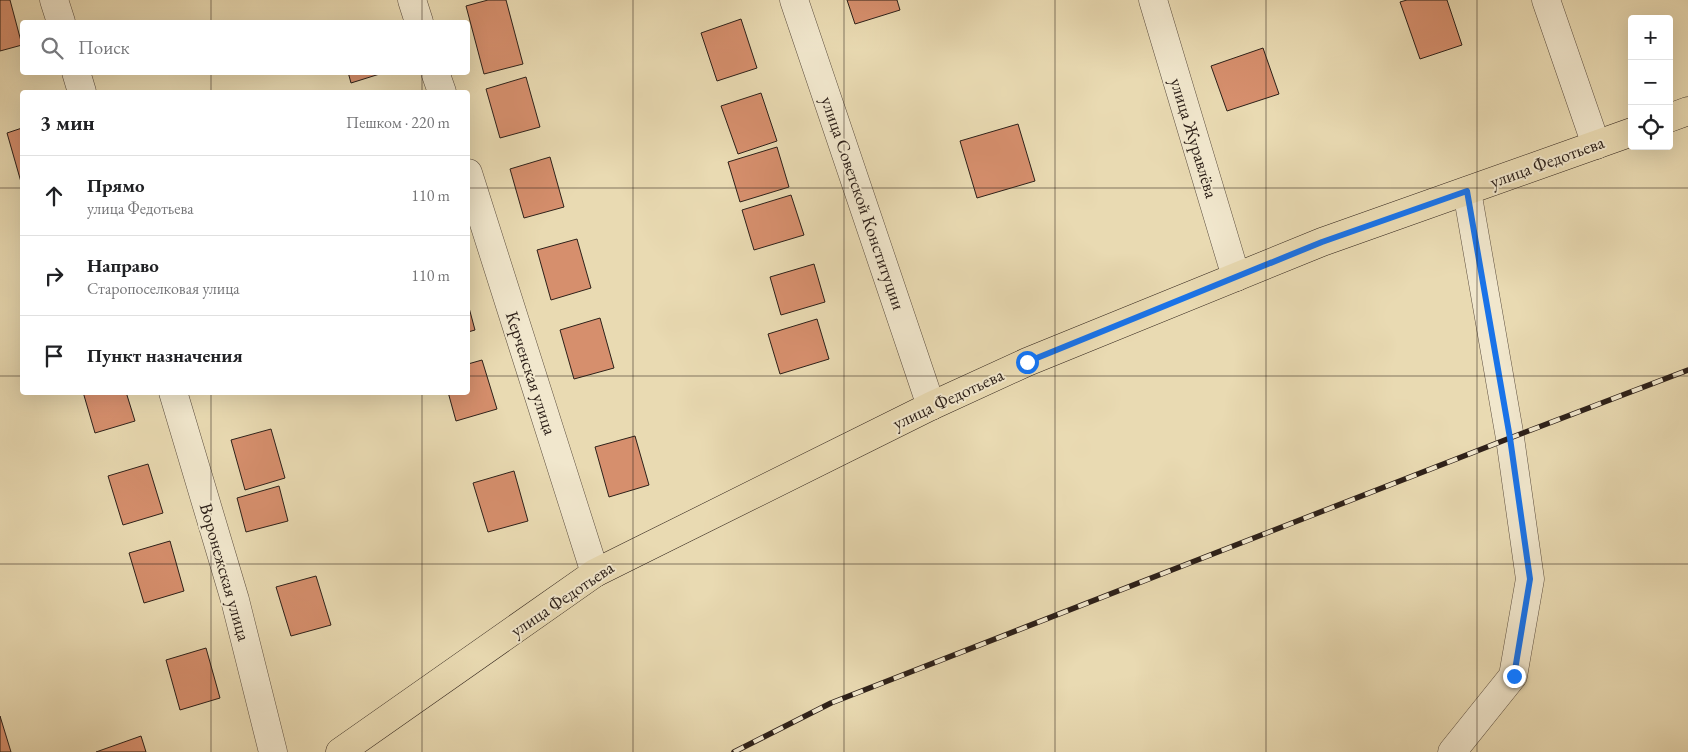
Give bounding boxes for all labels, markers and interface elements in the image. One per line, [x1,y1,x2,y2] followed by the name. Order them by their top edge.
[1628,15,1673,150] map controls
[1628,15,1673,60] button: +
[20,20,470,75] search box
[38,34,66,62] icon: search
[78,35,130,60] text: Поиск
[1628,60,1673,105] button: −
[1165,75,1224,202] street label: улица Журавлёва
[816,93,911,313] street label: улица Советской Конституции
[1628,105,1673,150] button: locate
[40,109,95,136] text: 3 мин
[346,112,450,133] text: Пешком · 220 m
[1487,130,1608,193] street label: улица Федотьева
[87,173,145,198] text: Прямо
[40,182,68,210] icon: ahead
[411,185,450,206] text: 110 m
[87,198,194,219] text: улица Федотьева
[87,253,159,278] text: Направо
[40,262,68,290] icon: right
[411,265,450,286] text: 110 m
[87,278,240,299] text: Старопоселковая улица
[501,308,563,438] street label: Керченская улица
[40,342,68,370] icon: arrive
[87,343,243,368] text: Пункт назначения
[1016,351,1039,374] route start
[889,362,1008,434] street label: улица Федотьева
[195,500,256,644] street label: Воронежская улица
[506,555,619,642] street label: улица Федотьева
[1503,665,1526,688] route end

